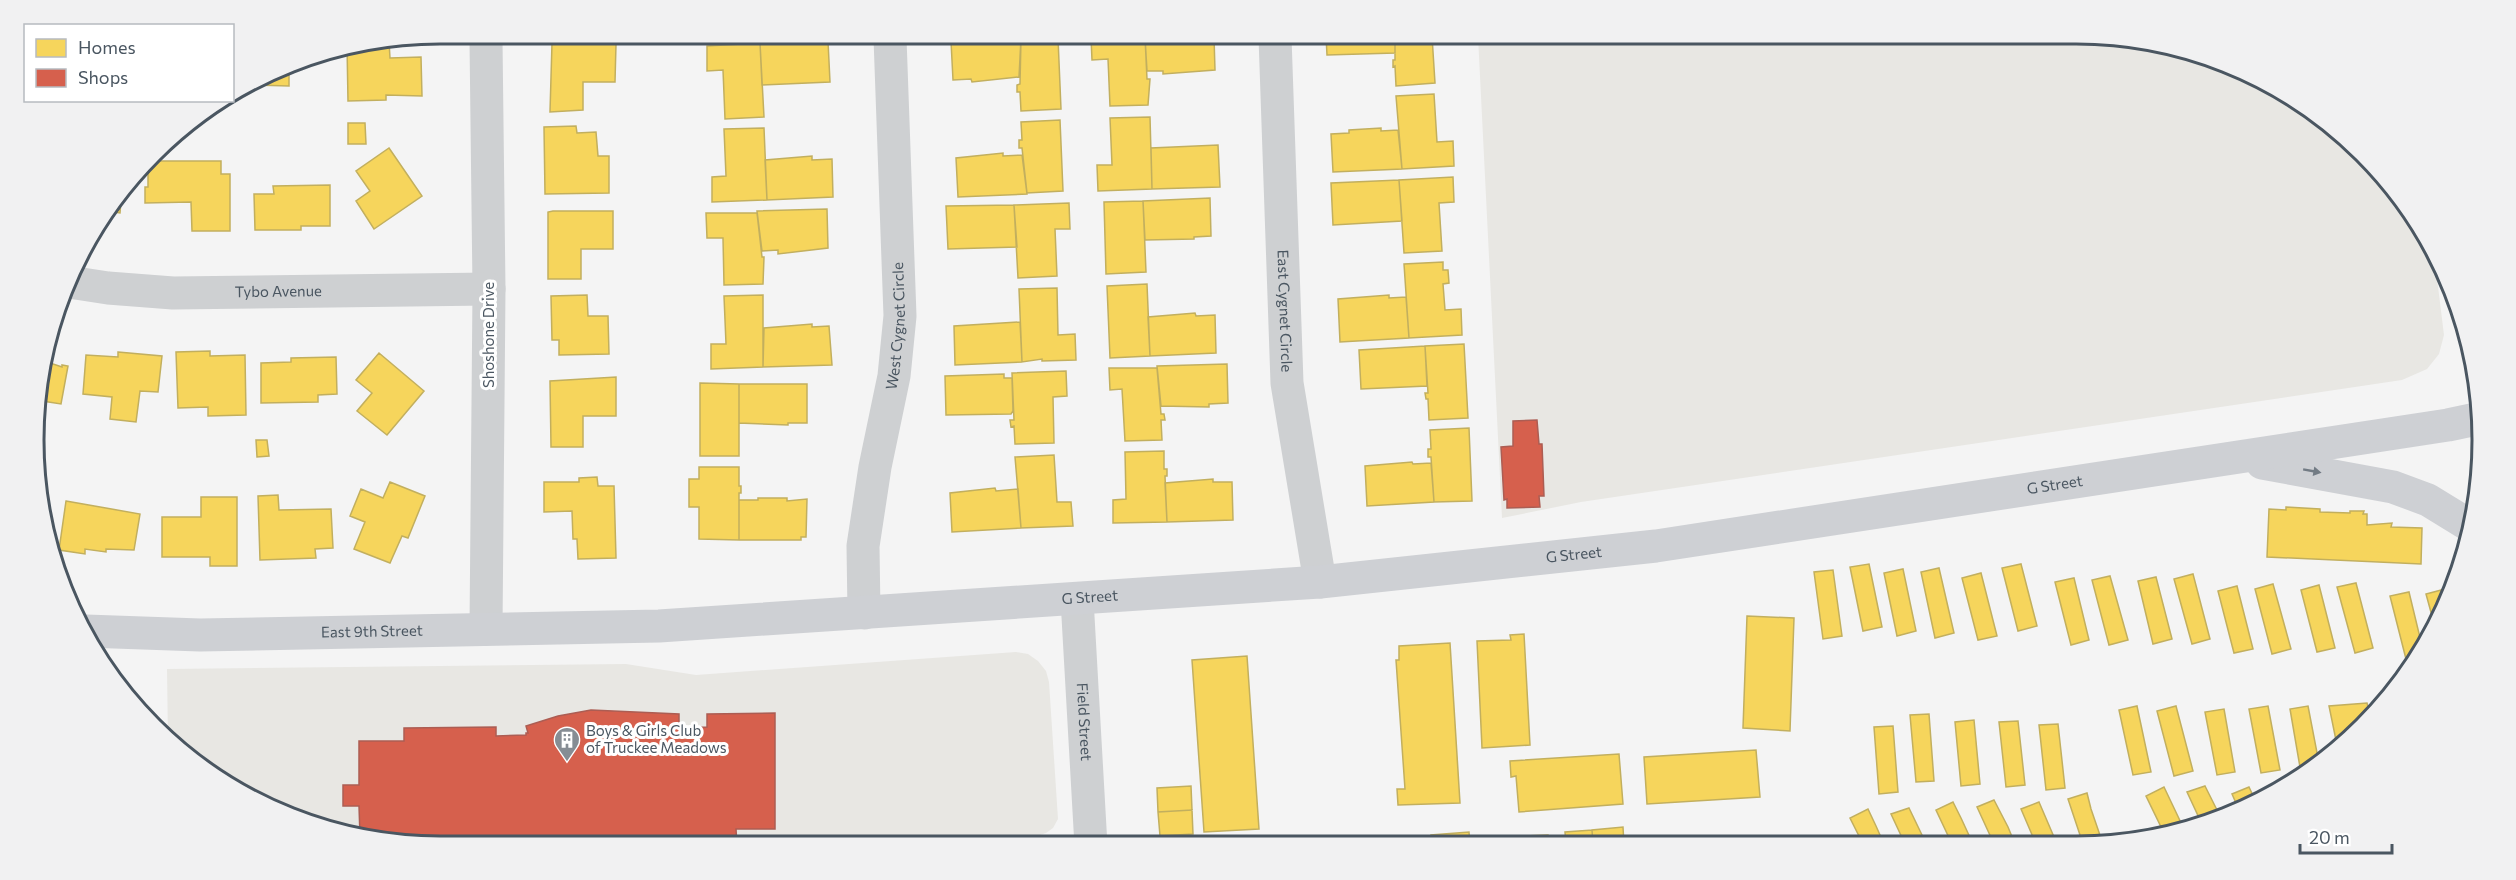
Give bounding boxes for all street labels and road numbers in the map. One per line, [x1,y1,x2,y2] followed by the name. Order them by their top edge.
[1274,249,1297,373] street label: East Cygnet Circle
[881,262,908,391] street label: West Cygnet Circle
[235,281,322,300] street label: Tybo Avenue
[479,282,497,388] street label: Shoshone Drive
[2025,471,2084,497] street label: G Street
[1545,542,1603,566] street label: G Street
[1061,585,1119,607] street label: G Street
[321,621,423,641] street label: East 9th Street
[1074,682,1096,761] street label: Field Street

